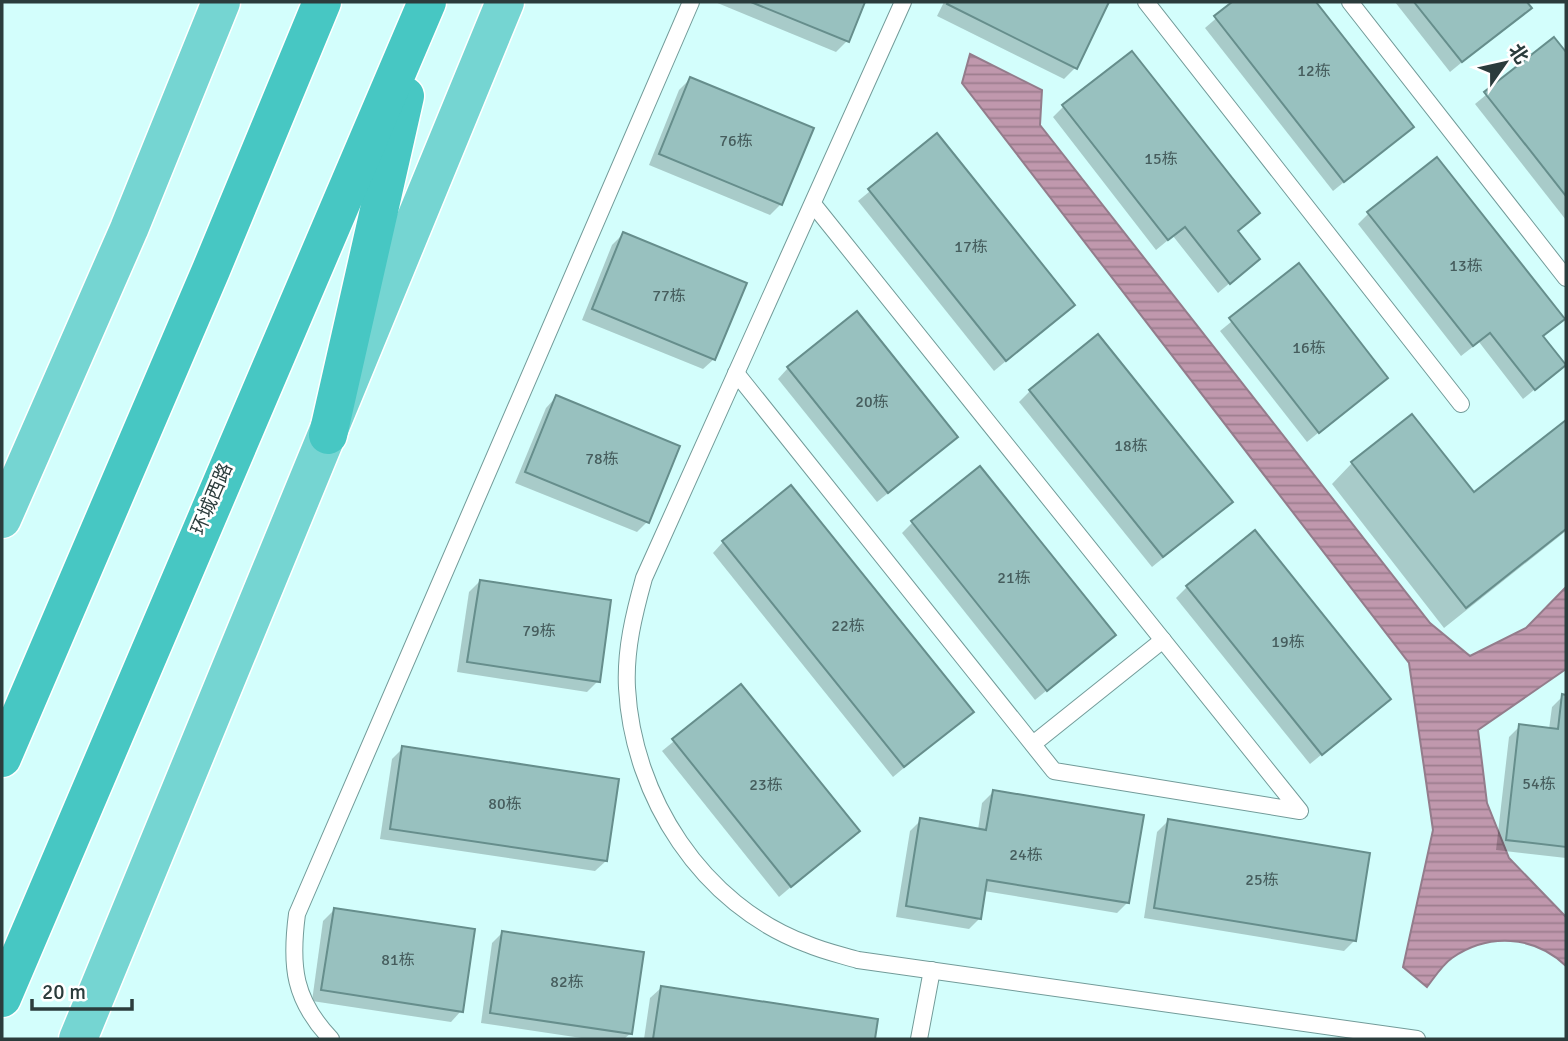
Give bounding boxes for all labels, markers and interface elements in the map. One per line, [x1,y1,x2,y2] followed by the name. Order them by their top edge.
[1470,28,1540,98] north arrow
[1503,39,1534,69] text: 北
[1297,61,1331,81] house number: 12栋
[719,131,753,151] house number: 76栋
[1144,149,1178,169] house number: 15栋
[954,237,988,257] house number: 17栋
[1449,256,1483,276] house number: 13栋
[652,286,686,306] house number: 77栋
[1292,338,1326,358] house number: 16栋
[855,392,889,412] house number: 20栋
[1114,436,1148,456] house number: 18栋
[585,449,619,469] house number: 78栋
[186,459,238,539] street label: 环城西路
[997,568,1031,588] house number: 21栋
[831,616,865,636] house number: 22栋
[522,621,556,641] house number: 79栋
[1271,632,1305,652] house number: 19栋
[1522,774,1556,794] house number: 54栋
[749,775,783,795] house number: 23栋
[488,794,522,814] house number: 80栋
[1009,845,1043,865] house number: 24栋
[1245,870,1279,890] house number: 25栋
[381,950,415,970] house number: 81栋
[32,968,131,1012] scale bar
[550,972,584,992] house number: 82栋
[42,979,86,1005] text: 20 m

